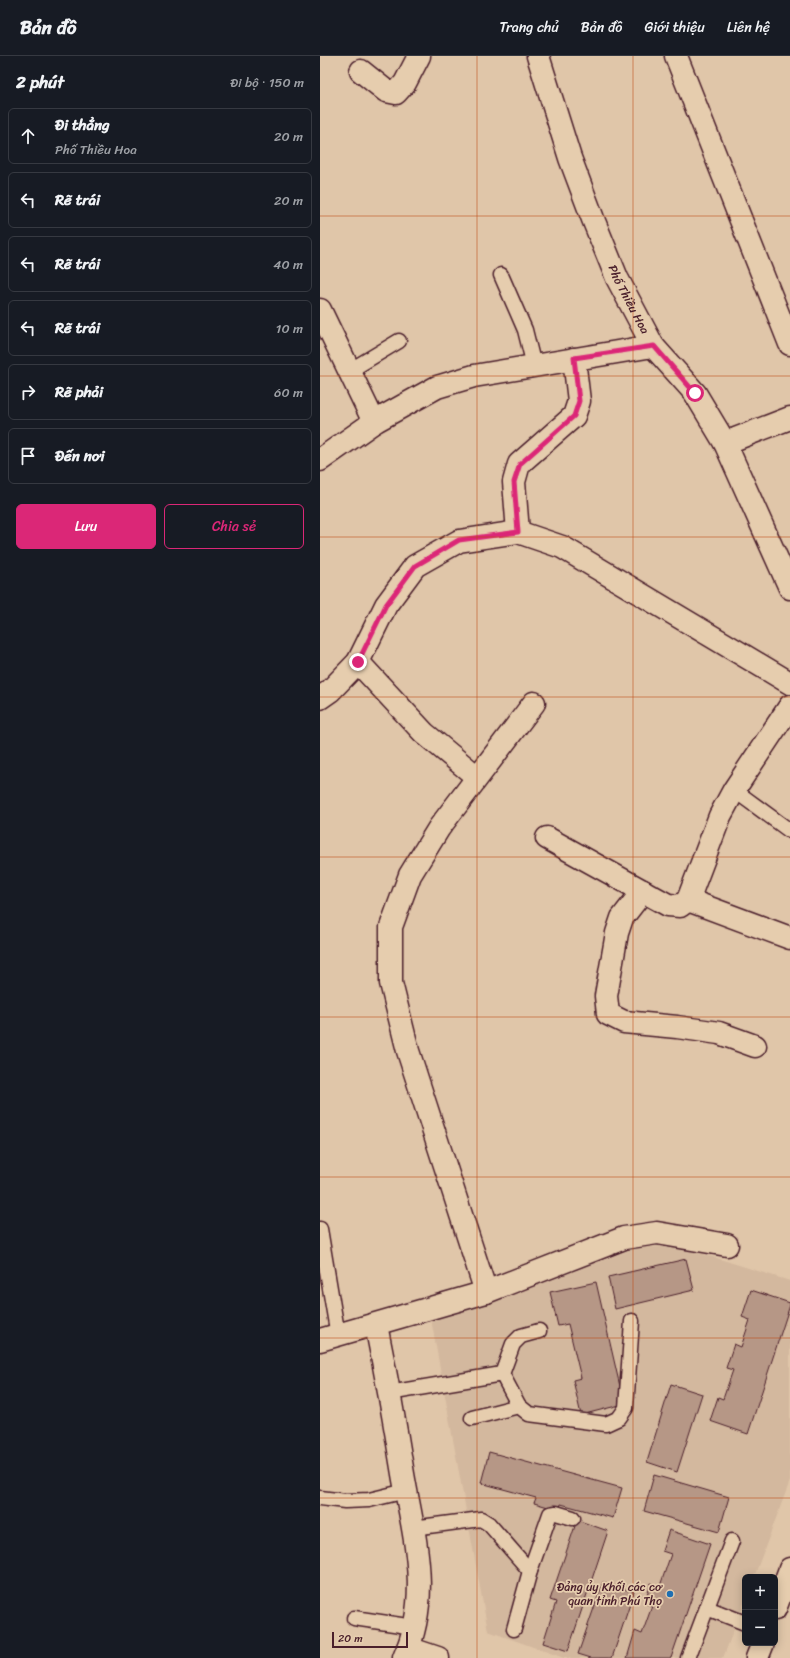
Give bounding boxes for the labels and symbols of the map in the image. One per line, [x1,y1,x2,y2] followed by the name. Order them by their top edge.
[602,261,656,338] street label: Phố Thiều Hoa
[686,384,704,402] route start
[349,653,367,671] route end
[557,1576,663,1612] place label: Đảng ủy Khối các cơ quan tỉnh Phú Thọ
[665,1589,675,1599] marker: Đảng ủy Khối các cơ quan tỉnh Phú Thọ
[332,1630,408,1649] scale bar

